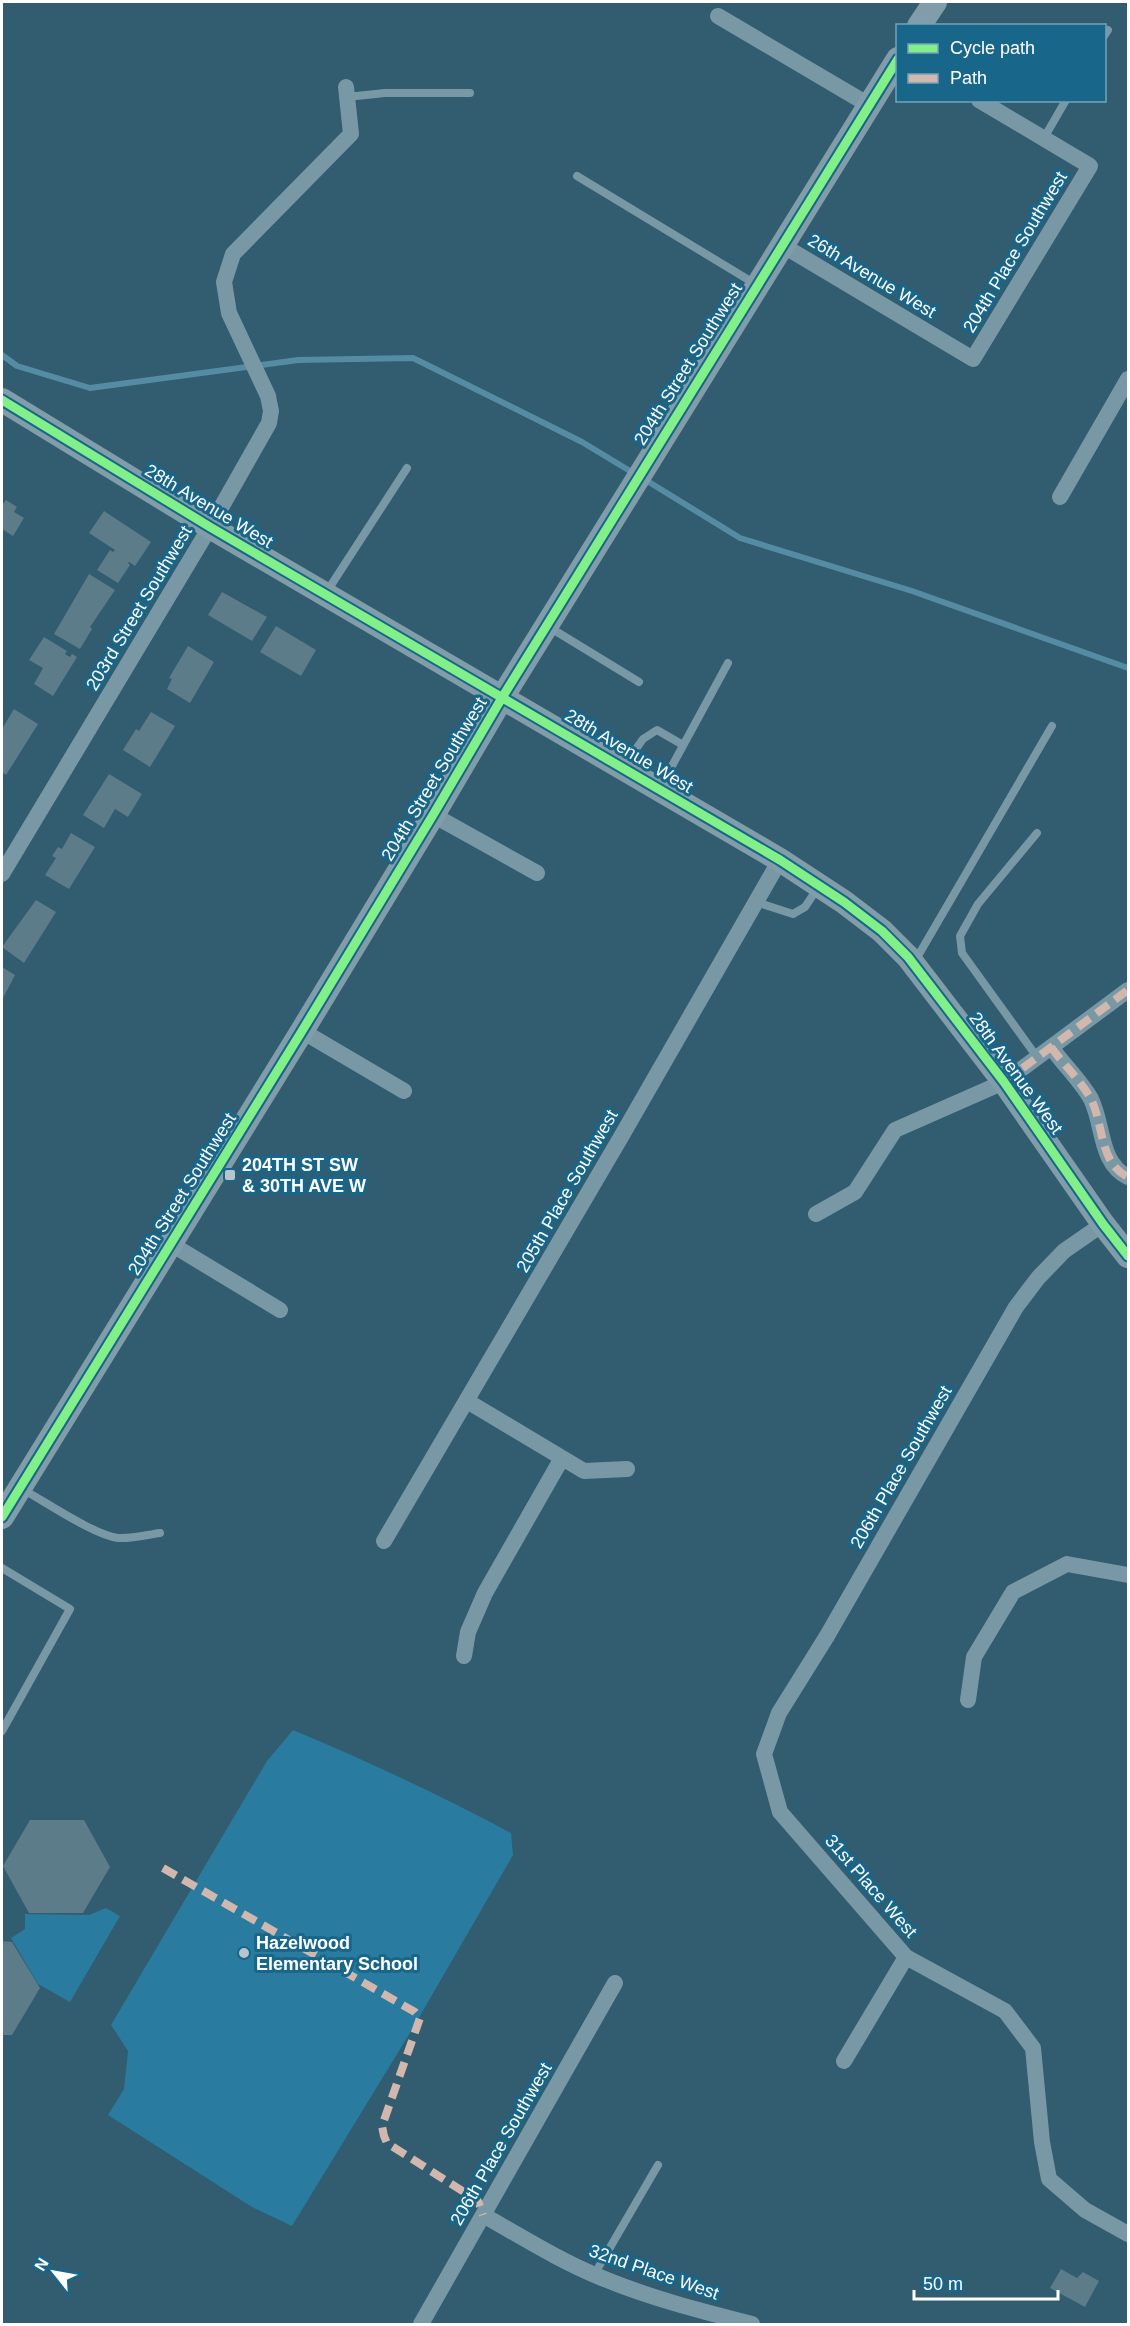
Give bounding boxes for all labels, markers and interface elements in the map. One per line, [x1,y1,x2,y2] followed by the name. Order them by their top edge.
[896,24,1106,102] legend
[950,38,1035,58] text: Cycle path
[950,68,987,88] text: Path
[959,168,1071,336] street label: 204th Place Southwest
[805,230,939,322] street label: 26th Avenue West
[630,279,746,449] street label: 204th Street Southwest
[142,460,276,552] street label: 28th Avenue West
[82,522,196,694] street label: 203rd Street Southwest
[377,694,491,864] street label: 204th Street Southwest
[562,705,696,797] street label: 28th Avenue West
[965,1008,1067,1138] street label: 28th Avenue West
[512,1106,622,1276] street label: 205th Place Southwest
[124,1109,240,1279] street label: 204th Street Southwest
[242,1155,366,1196] place label: 204TH ST SW & 30TH AVE W
[223,1168,237,1182] marker: 204TH ST SW & 30TH AVE W
[846,1382,956,1552] street label: 206th Place Southwest
[821,1830,921,1942] street label: 31st Place West
[256,1933,418,1974] place label: Hazelwood Elementary School
[237,1946,251,1960] marker: Hazelwood Elementary School
[446,2059,556,2229] street label: 206th Place Southwest
[587,2240,721,2304] street label: 32nd Place West
[24,2242,84,2302] north arrow
[31,2255,52,2274] text: N
[914,2263,1058,2301] scale bar
[923,2274,963,2294] text: 50 m

